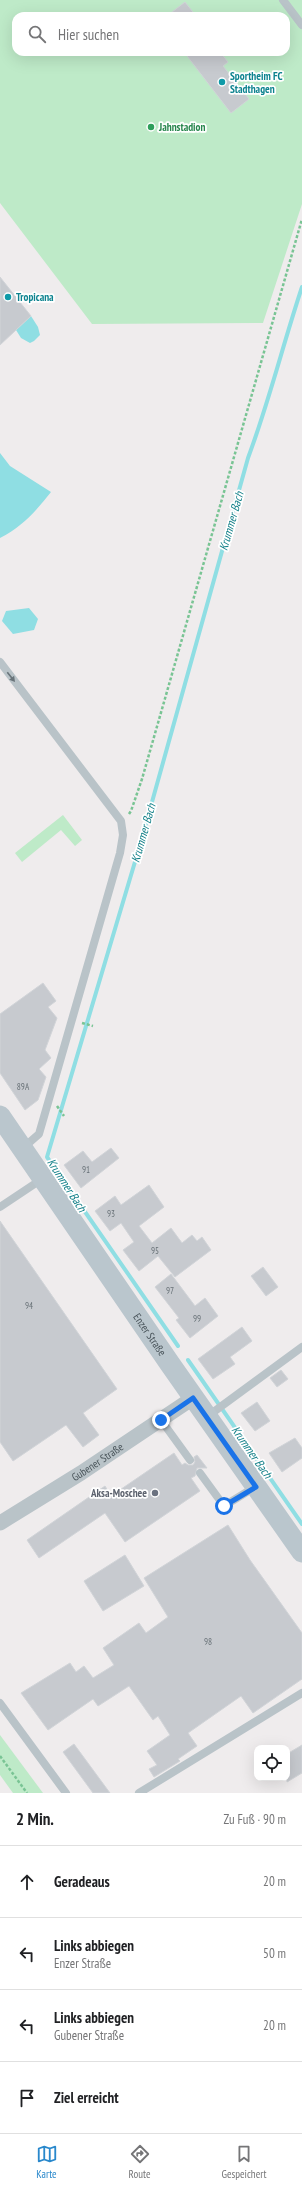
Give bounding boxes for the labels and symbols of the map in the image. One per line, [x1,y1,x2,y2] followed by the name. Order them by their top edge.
[230,69,283,96] place label: Sportheim FC Stadthagen
[217,77,227,87] marker: Sportheim FC Stadthagen
[158,120,205,134] place label: Jahnstadion
[146,122,156,132] marker: Jahnstadion
[16,290,54,304] place label: Tropicana
[3,292,13,302] marker: Tropicana
[215,489,247,552] water label: Krummer Bach
[7,671,16,682] one-way arrow
[127,801,159,864] water label: Krummer Bach
[17,1081,30,1092] house number: 89A
[44,1156,90,1215] water label: Krummer Bach
[82,1164,90,1175] house number: 91
[107,1208,115,1219] house number: 93
[151,1245,159,1256] house number: 95
[166,1285,174,1296] house number: 97
[25,1300,33,1311] house number: 94
[130,1311,170,1359] street label: Enzer Straße
[193,1313,201,1324] house number: 99
[152,1411,170,1429] route end
[228,1423,276,1482] water label: Krummer Bach
[69,1439,126,1484] street label: Gubener Straße
[90,1486,147,1500] place label: Aksa-Moschee
[150,1488,160,1498] marker: Aksa-Moschee
[215,1497,233,1515] route start
[204,1636,212,1647] house number: 98

